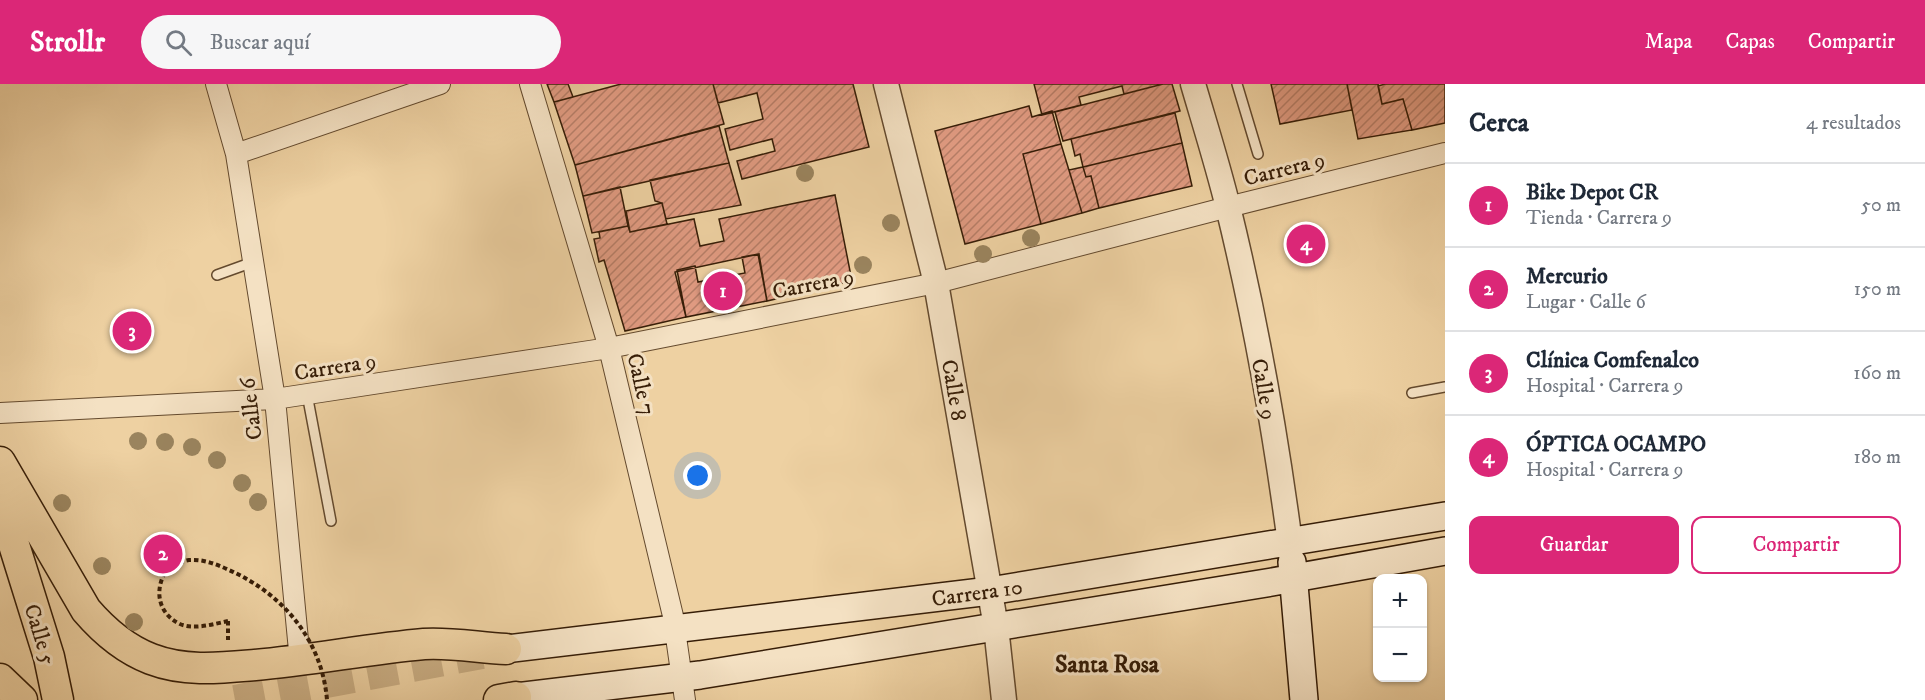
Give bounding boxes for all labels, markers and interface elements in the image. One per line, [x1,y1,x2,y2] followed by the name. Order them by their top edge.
[141,15,561,69] search box
[30,25,105,60] text: Strollr
[162,26,195,59] icon: search
[210,29,310,56] text: Buscar aquí
[1645,29,1692,55] text: Mapa
[1725,29,1775,55] text: Capas
[1808,29,1895,55] text: Compartir
[1469,107,1529,140] text: Cerca
[1806,111,1901,136] text: 4 resultados
[1241,146,1328,193] street label: Carrera 9
[1526,179,1658,206] text: Bike Depot CR
[1485,193,1492,218] text: 1
[1861,193,1901,218] text: 50 m
[1526,206,1672,231] text: Tienda · Carrera 9
[1286,222,1326,266] pin: 4
[770,263,856,306] street label: Carrera 9
[1526,263,1608,290] text: Mercurio
[704,268,742,314] pin: 1
[1484,277,1493,302] text: 2
[1854,277,1901,302] text: 150 m
[1526,290,1646,315] text: Lugar · Calle 6
[112,308,152,354] pin: 3
[1526,347,1699,374] text: Clínica Comfenalco
[292,348,378,387] street label: Carrera 9
[620,351,661,418] street label: Calle 7
[1245,356,1282,422] street label: Calle 9
[935,357,972,423] street label: Calle 8
[1485,361,1492,386] text: 3
[1853,361,1901,386] text: 160 m
[1526,374,1683,399] text: Hospital · Carrera 9
[234,375,269,441] street label: Calle 6
[1526,431,1706,458] text: ÓPTICA OCAMPO
[1483,445,1494,470] text: 4
[1854,445,1901,470] text: 180 m
[1526,458,1683,483] text: Hospital · Carrera 9
[683,461,712,490] your location
[1469,516,1679,574] button: Guardar
[1691,516,1901,574] button: Compartir
[144,532,182,576] pin: 2
[930,574,1024,613] street label: Carrera 10
[1373,574,1427,682] map controls
[1373,574,1427,628] button: +
[18,601,62,668] street label: Calle 5
[1373,628,1427,682] button: −
[1055,650,1160,680] district label: Santa Rosa

